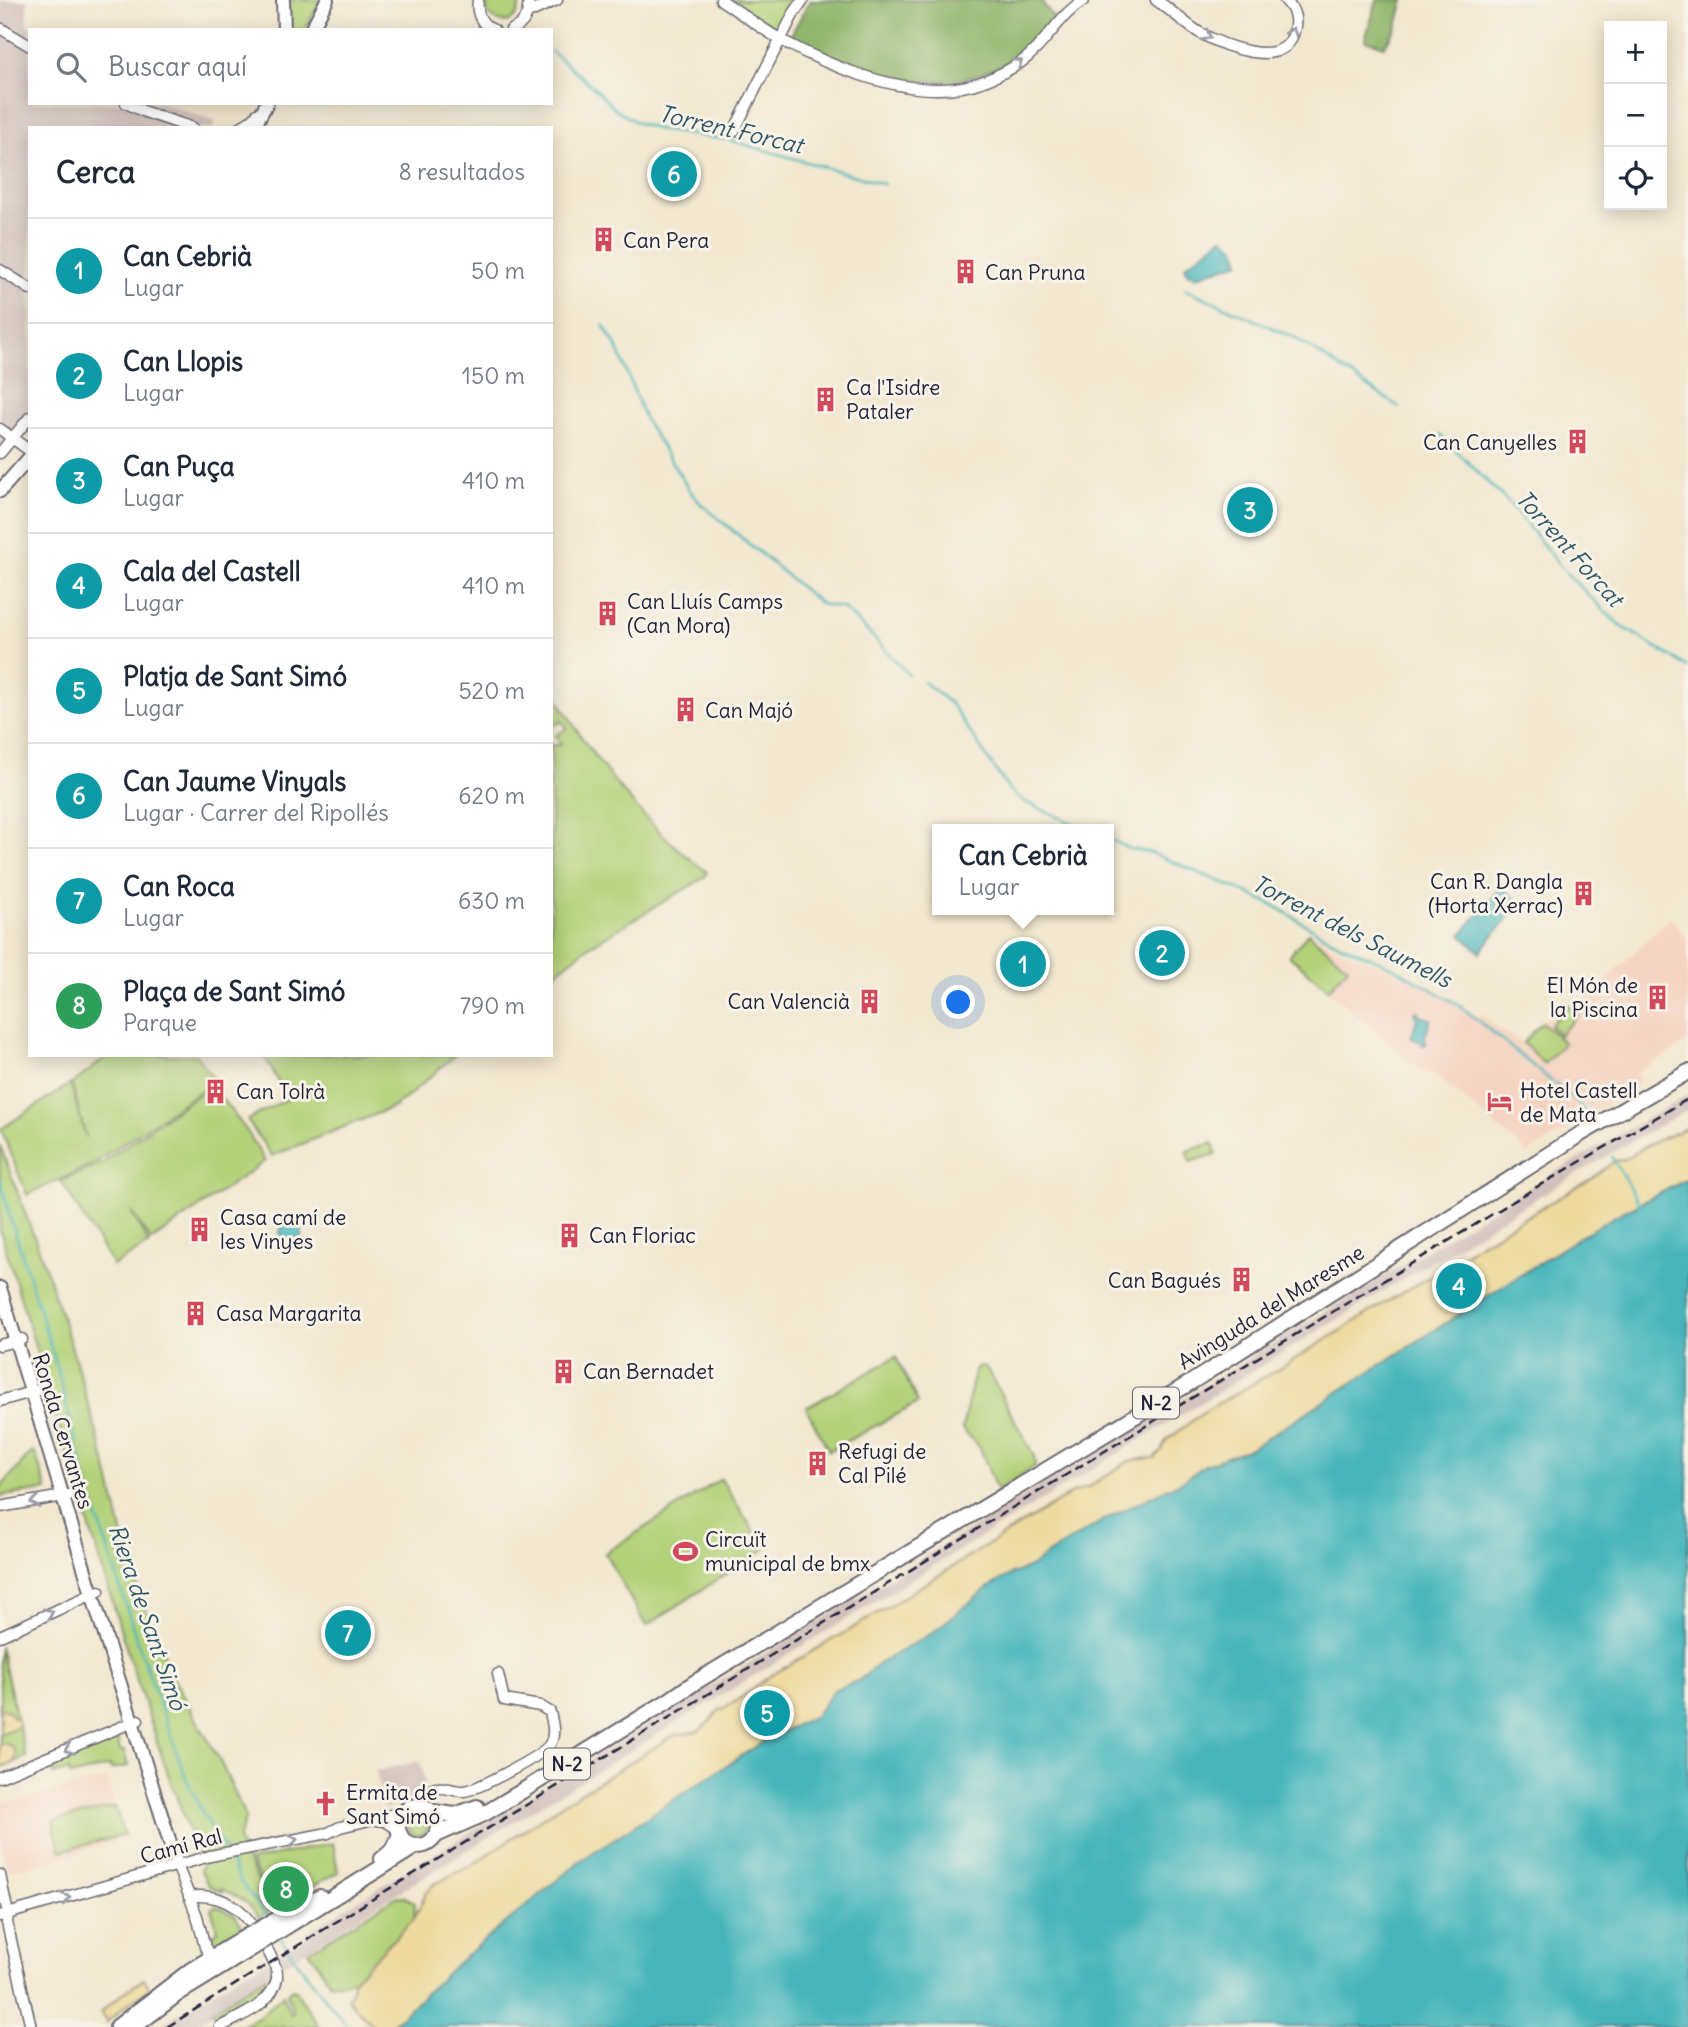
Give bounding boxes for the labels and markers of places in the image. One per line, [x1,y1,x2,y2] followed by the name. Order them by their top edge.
[651,148,697,200] pin: 6
[589,226,617,254] building icon: Can Pera
[623,227,709,254] place label: Can Pera
[951,258,979,286] building icon: Can Pruna
[985,259,1085,286] place label: Can Pruna
[846,374,940,425] place label: Ca l'Isidre Pataler
[812,385,840,413] building icon: Ca l'Isidre Pataler
[1563,428,1591,456] building icon: Can Canyelles
[1423,429,1557,456] place label: Can Canyelles
[1227,484,1273,536] pin: 3
[627,588,783,639] place label: Can Lluís Camps (Can Mora)
[593,599,621,627] building icon: Can Lluís Camps (Can Mora)
[671,696,699,724] building icon: Can Majó
[705,697,793,724] place label: Can Majó
[1428,868,1563,919] place label: Can R. Dangla (Horta Xerrac)
[1569,879,1597,907] building icon: Can R. Dangla (Horta Xerrac)
[1139,927,1185,979] pin: 2
[1000,938,1046,990] pin: 1
[1547,972,1638,1023] place label: El Món de la Piscina
[1644,983,1672,1011] building icon: El Món de la Piscina
[856,987,884,1015] building icon: Can Valencià
[727,988,850,1015] place label: Can Valencià
[202,1077,230,1105] building icon: Can Tolrà
[1520,1077,1637,1128] place label: Hotel Castell de Mata
[236,1078,325,1105] place label: Can Tolrà
[1486,1088,1514,1116] hotel icon: Hotel Castell de Mata
[220,1204,346,1255] place label: Casa camí de les Vinyes
[186,1215,214,1243] building icon: Casa camí de les Vinyes
[555,1221,583,1249] building icon: Can Floriac
[589,1222,696,1249] place label: Can Floriac
[1436,1260,1482,1312] pin: 4
[1227,1266,1255,1294] building icon: Can Bagués
[1108,1267,1221,1294] place label: Can Bagués
[182,1299,210,1327] building icon: Casa Margarita
[216,1300,361,1327] place label: Casa Margarita
[549,1357,577,1385] building icon: Can Bernadet
[583,1358,714,1385] place label: Can Bernadet
[838,1438,926,1489] place label: Refugi de Cal Pilé
[804,1449,832,1477] building icon: Refugi de Cal Pilé
[705,1526,870,1577] place label: Circuït municipal de bmx
[671,1537,699,1565] sports icon: Circuït municipal de bmx
[325,1607,371,1659] pin: 7
[744,1687,790,1739] pin: 5
[346,1779,440,1830] place label: Ermita de Sant Simó
[312,1790,340,1818] church icon: Ermita de Sant Simó
[263,1863,309,1915] pin: 8

